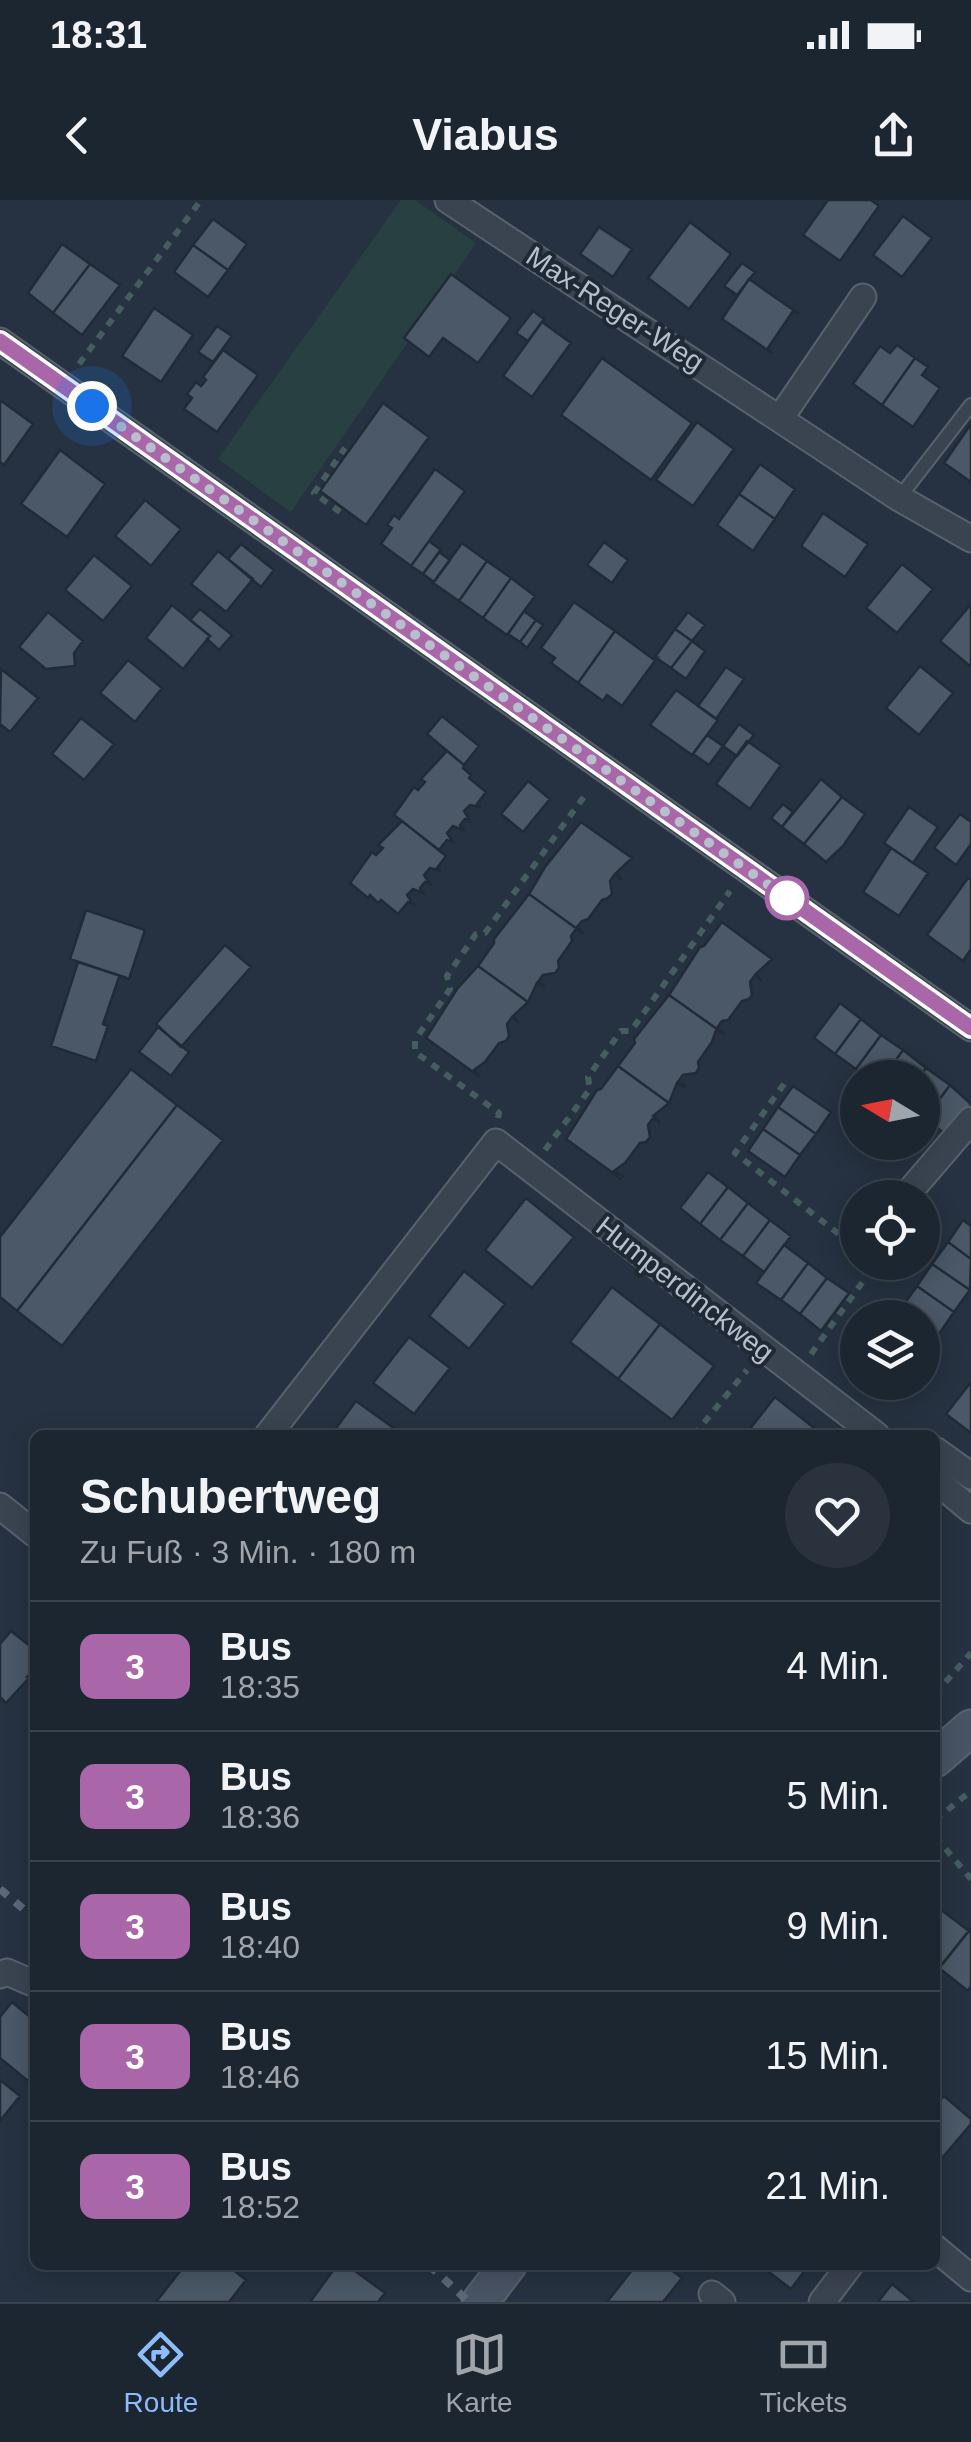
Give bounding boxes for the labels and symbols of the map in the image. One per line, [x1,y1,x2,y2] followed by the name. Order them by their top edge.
[521,240,709,378] street label: Max-Reger-Weg
[67,381,117,431] your location
[766,877,808,919] unlabelled marker
[840,1060,940,1160] north arrow
[590,1210,780,1368] street label: Humperdinckweg

